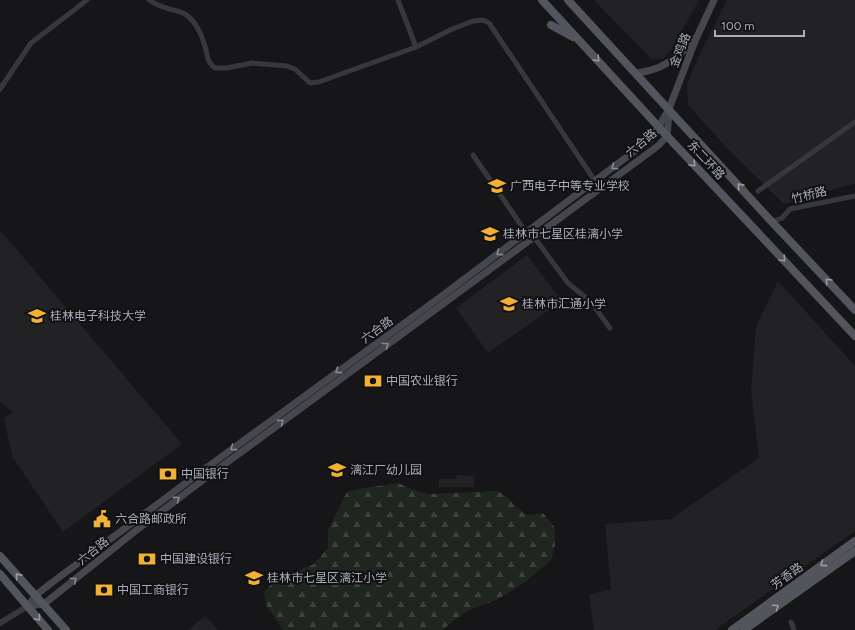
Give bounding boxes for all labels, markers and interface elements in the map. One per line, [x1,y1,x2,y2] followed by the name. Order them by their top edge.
[715,12,804,38] scale bar
[721,19,755,33] text: 100 m
[667,31,693,69] street label: 金鸡路
[592,55,599,62] one-way arrow
[623,126,659,160] street label: 六合路
[685,138,727,182] street label: 东二环路
[689,159,696,167] one-way arrow
[612,162,619,169] one-way arrow
[487,176,507,196] school or university icon: 广西电子中等专业学校
[510,179,630,193] place label: 广西电子中等专业学校
[737,183,744,191] one-way arrow
[790,184,828,206] street label: 竹桥路
[480,224,500,244] school or university icon: 桂林市七星区桂漓小学
[503,227,623,241] place label: 桂林市七星区桂漓小学
[497,249,504,256] one-way arrow
[778,254,785,262] one-way arrow
[825,278,833,286] one-way arrow
[499,294,519,314] school or university icon: 桂林市汇通小学
[522,297,606,311] place label: 桂林市汇通小学
[27,306,47,326] school or university icon: 桂林电子科技大学
[50,309,146,323] place label: 桂林电子科技大学
[358,314,396,346] street label: 六合路
[382,342,389,350] one-way arrow
[335,366,342,373] one-way arrow
[363,371,383,391] bank icon: 中国农业银行
[386,374,458,388] place label: 中国农业银行
[277,420,284,427] one-way arrow
[230,443,237,451] one-way arrow
[327,460,347,480] school or university icon: 漓江厂幼儿园
[350,463,422,477] place label: 漓江厂幼儿园
[158,464,178,484] bank icon: 中国银行
[181,467,229,481] place label: 中国银行
[172,497,179,504] one-way arrow
[92,509,112,529] public building icon: 六合路邮政所
[115,512,187,526] place label: 六合路邮政所
[75,534,111,568] street label: 六合路
[137,549,157,569] bank icon: 中国建设银行
[160,552,232,566] place label: 中国建设银行
[821,559,828,566] one-way arrow
[768,560,806,592] street label: 芳香路
[244,568,264,588] school or university icon: 桂林市七星区漓江小学
[267,571,387,585] place label: 桂林市七星区漓江小学
[15,573,23,581] one-way arrow
[70,577,77,584] one-way arrow
[94,580,114,600] bank icon: 中国工商银行
[117,583,189,597] place label: 中国工商银行
[772,605,779,612] one-way arrow
[33,613,40,620] one-way arrow

